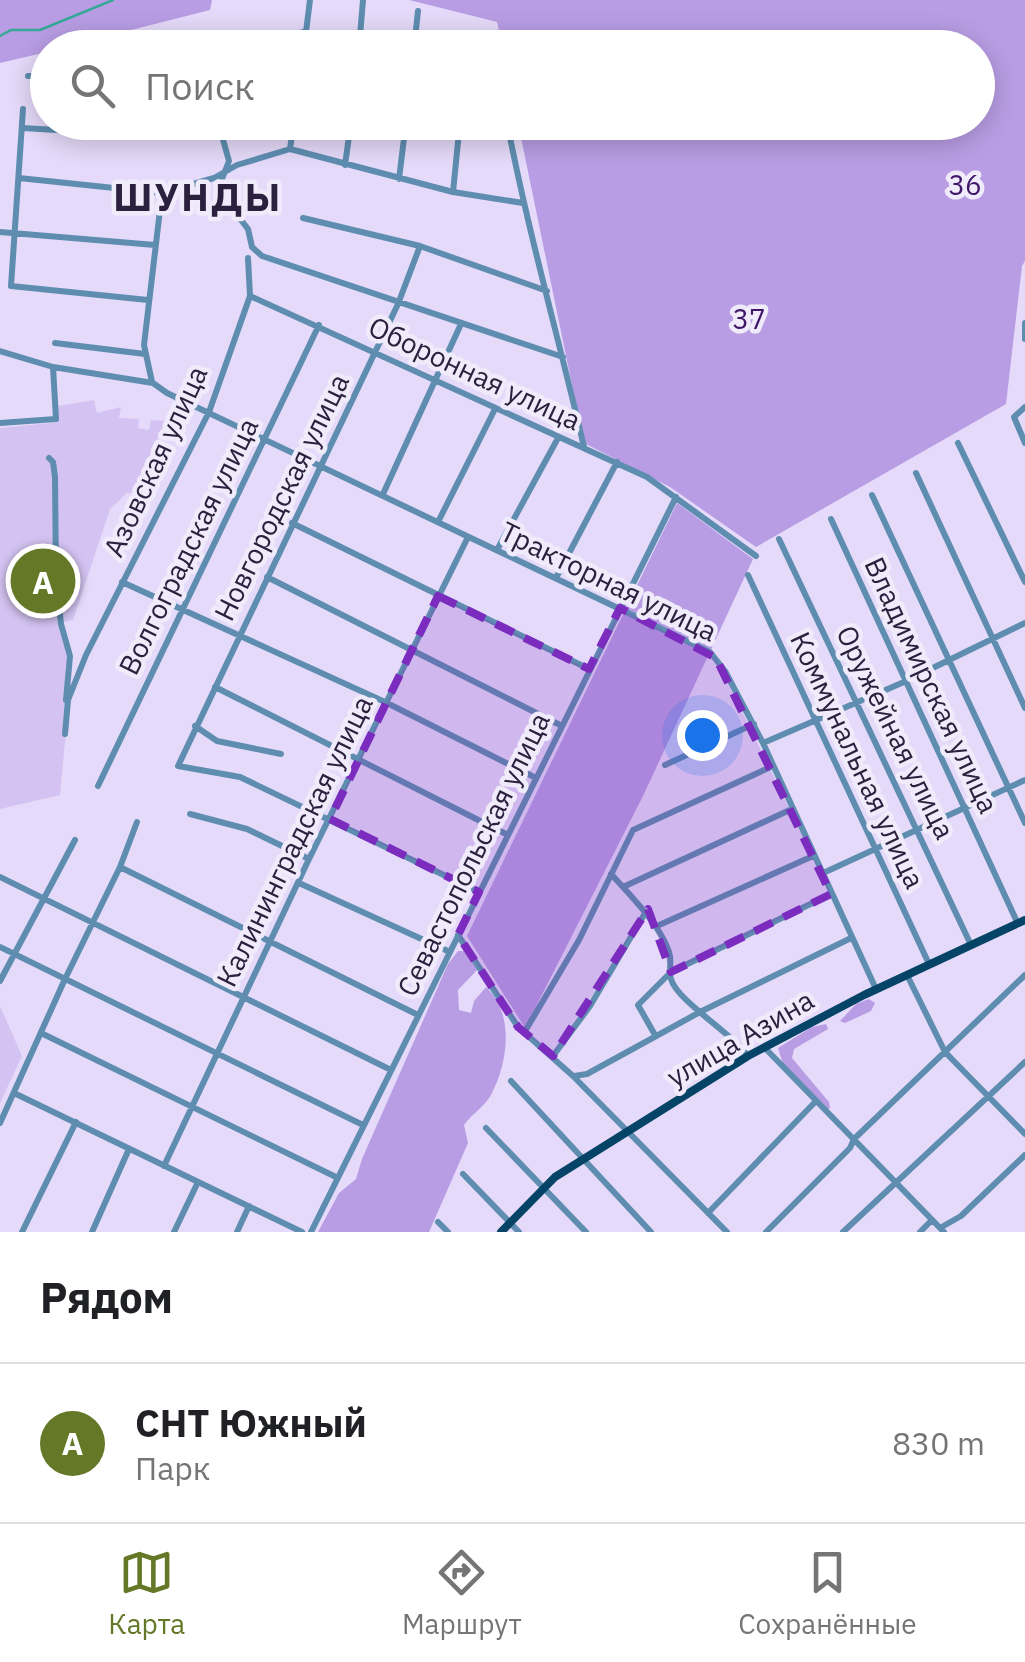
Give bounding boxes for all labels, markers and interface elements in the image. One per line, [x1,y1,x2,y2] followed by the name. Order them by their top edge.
[30,30,995,140] search box
[65,58,120,113] icon: search
[145,61,255,110] text: Поиск
[948,166,982,203] park label: 36
[113,172,283,221] district label: ШУНДЫ
[732,300,766,337] park label: 37
[363,308,587,438] street label: Оборонная улица
[95,360,215,562] street label: Азовская улица
[205,367,357,627] street label: Новгородская улица
[110,412,266,680] street label: Волгоградская улица
[495,512,724,650] street label: Тракторная улица
[10,544,76,618] pin: A
[856,551,1008,819] street label: Владимирская улица
[828,619,964,845] street label: Оружейная улица
[782,626,934,894] street label: Коммунальная улица
[207,689,381,993] street label: Калининградская улица
[388,706,558,1002] street label: Севастопольская улица
[677,710,728,761] your location
[660,981,820,1095] street label: улица Азина
[40,1270,173,1325] text: Рядом
[135,1398,367,1447] text: СНТ Южный
[62,1422,83,1464] text: A
[892,1422,985,1464] text: 830 m
[135,1447,210,1489] text: Парк
[108,1545,185,1642] tab: Карта
[402,1545,522,1642] tab: Маршрут
[738,1545,917,1642] tab: Сохранённые

